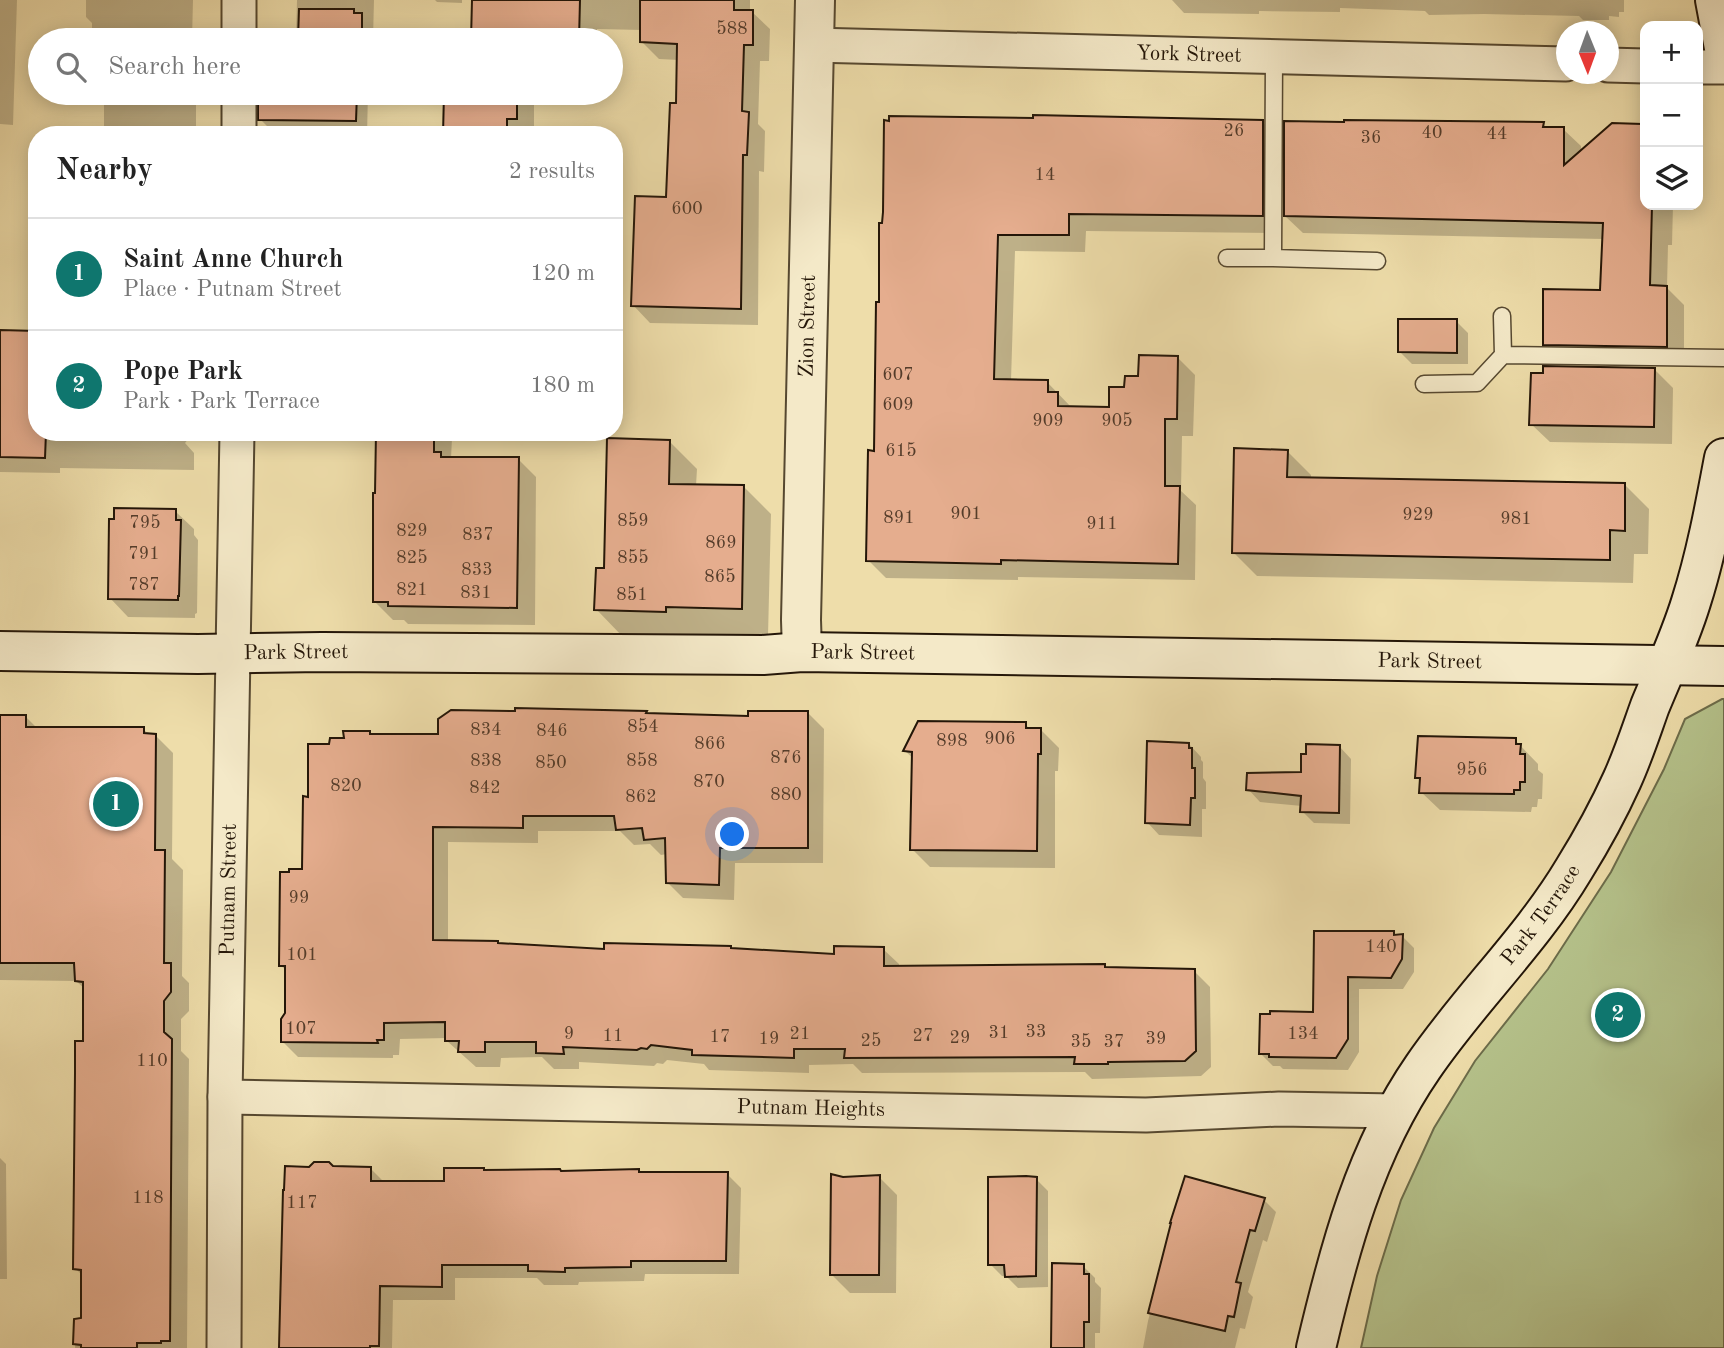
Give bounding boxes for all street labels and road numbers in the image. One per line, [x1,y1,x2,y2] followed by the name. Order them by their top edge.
[1136,43,1242,66] street label: York Street
[796,274,819,378] street label: Zion Street
[243,641,348,664] street label: Park Street
[810,642,915,664] street label: Park Street
[1377,650,1482,673] street label: Park Street
[217,823,240,957] street label: Putnam Street
[1497,861,1584,969] street label: Park Terrace
[737,1097,885,1120] street label: Putnam Heights

